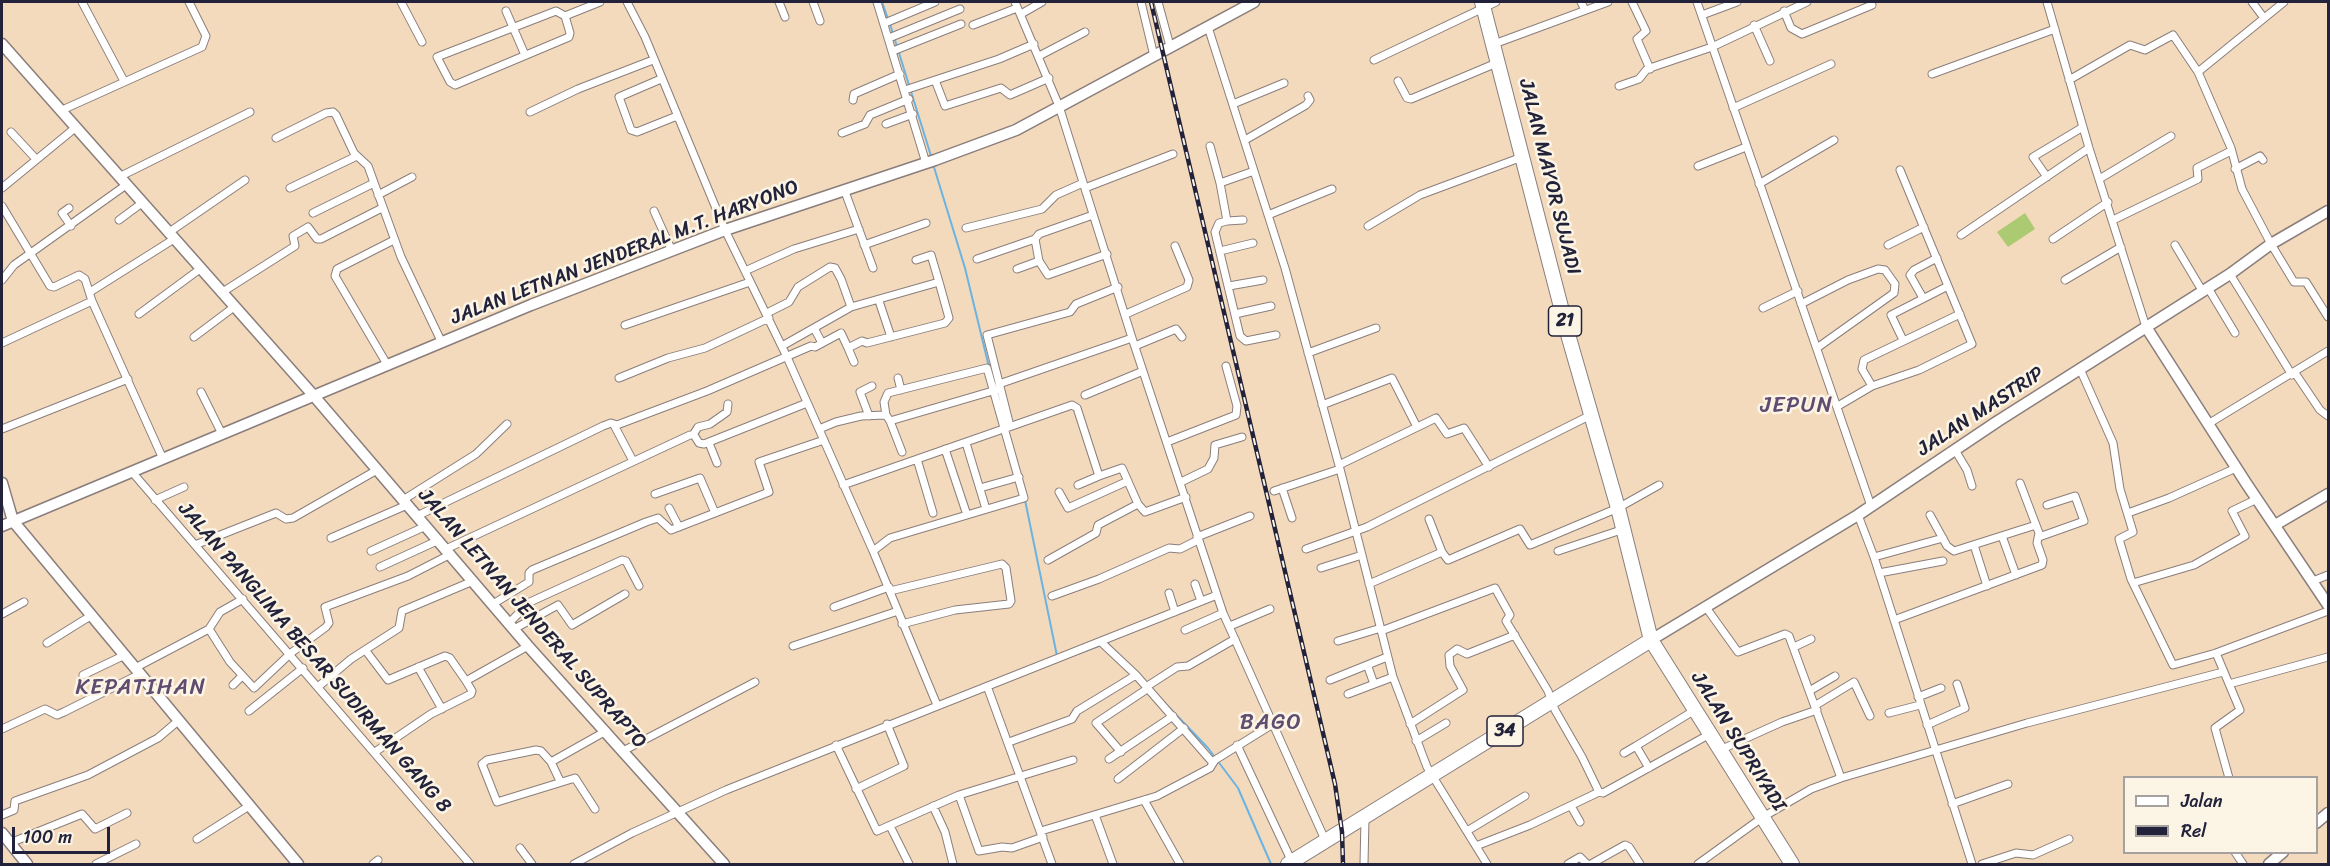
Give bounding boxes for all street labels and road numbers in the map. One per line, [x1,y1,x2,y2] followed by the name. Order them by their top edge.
[1513,77,1585,277] street label: JALAN MAYOR SUJADI
[448,175,802,331] street label: JALAN LETNAN JENDERAL M.T. HARYONO
[1548,306,1582,336] road number: 21
[1913,362,2049,462] street label: JALAN MASTRIP
[413,484,651,754] street label: JALAN LETNAN JENDERAL SUPRAPTO
[172,498,456,818] street label: JALAN PANGLIMA BESAR SUDIRMAN GANG 8
[1685,668,1791,816] street label: JALAN SUPRIYADI
[1487,716,1523,746] road number: 34

